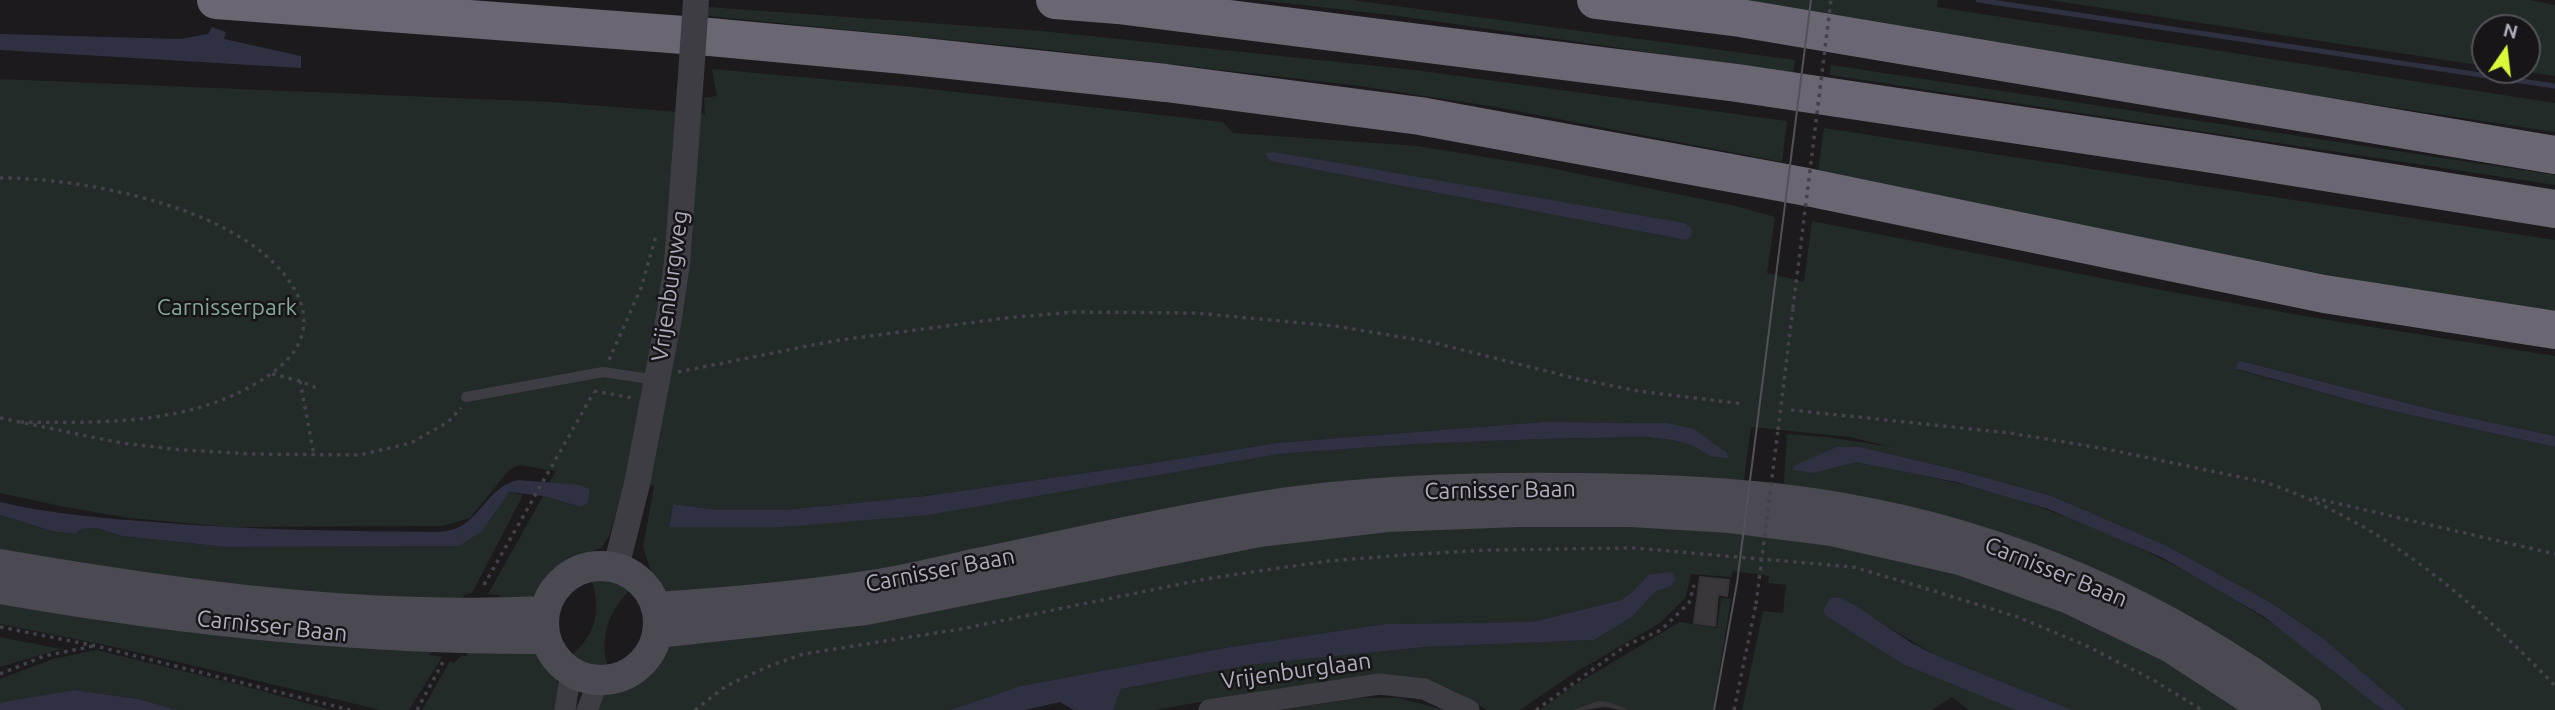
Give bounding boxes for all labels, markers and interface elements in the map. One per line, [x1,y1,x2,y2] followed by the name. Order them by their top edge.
[2471,14,2541,84] north arrow
[2501,18,2520,43] text: N
[646,209,694,363] street label: Vrijenburgweg
[157,293,297,321] park label: Carnisserpark
[1424,475,1576,505] street label: Carnisser Baan
[1981,531,2131,613] street label: Carnisser Baan
[863,542,1017,598] street label: Carnisser Baan
[195,604,349,648] street label: Carnisser Baan
[1219,647,1373,695] street label: Vrijenburglaan

